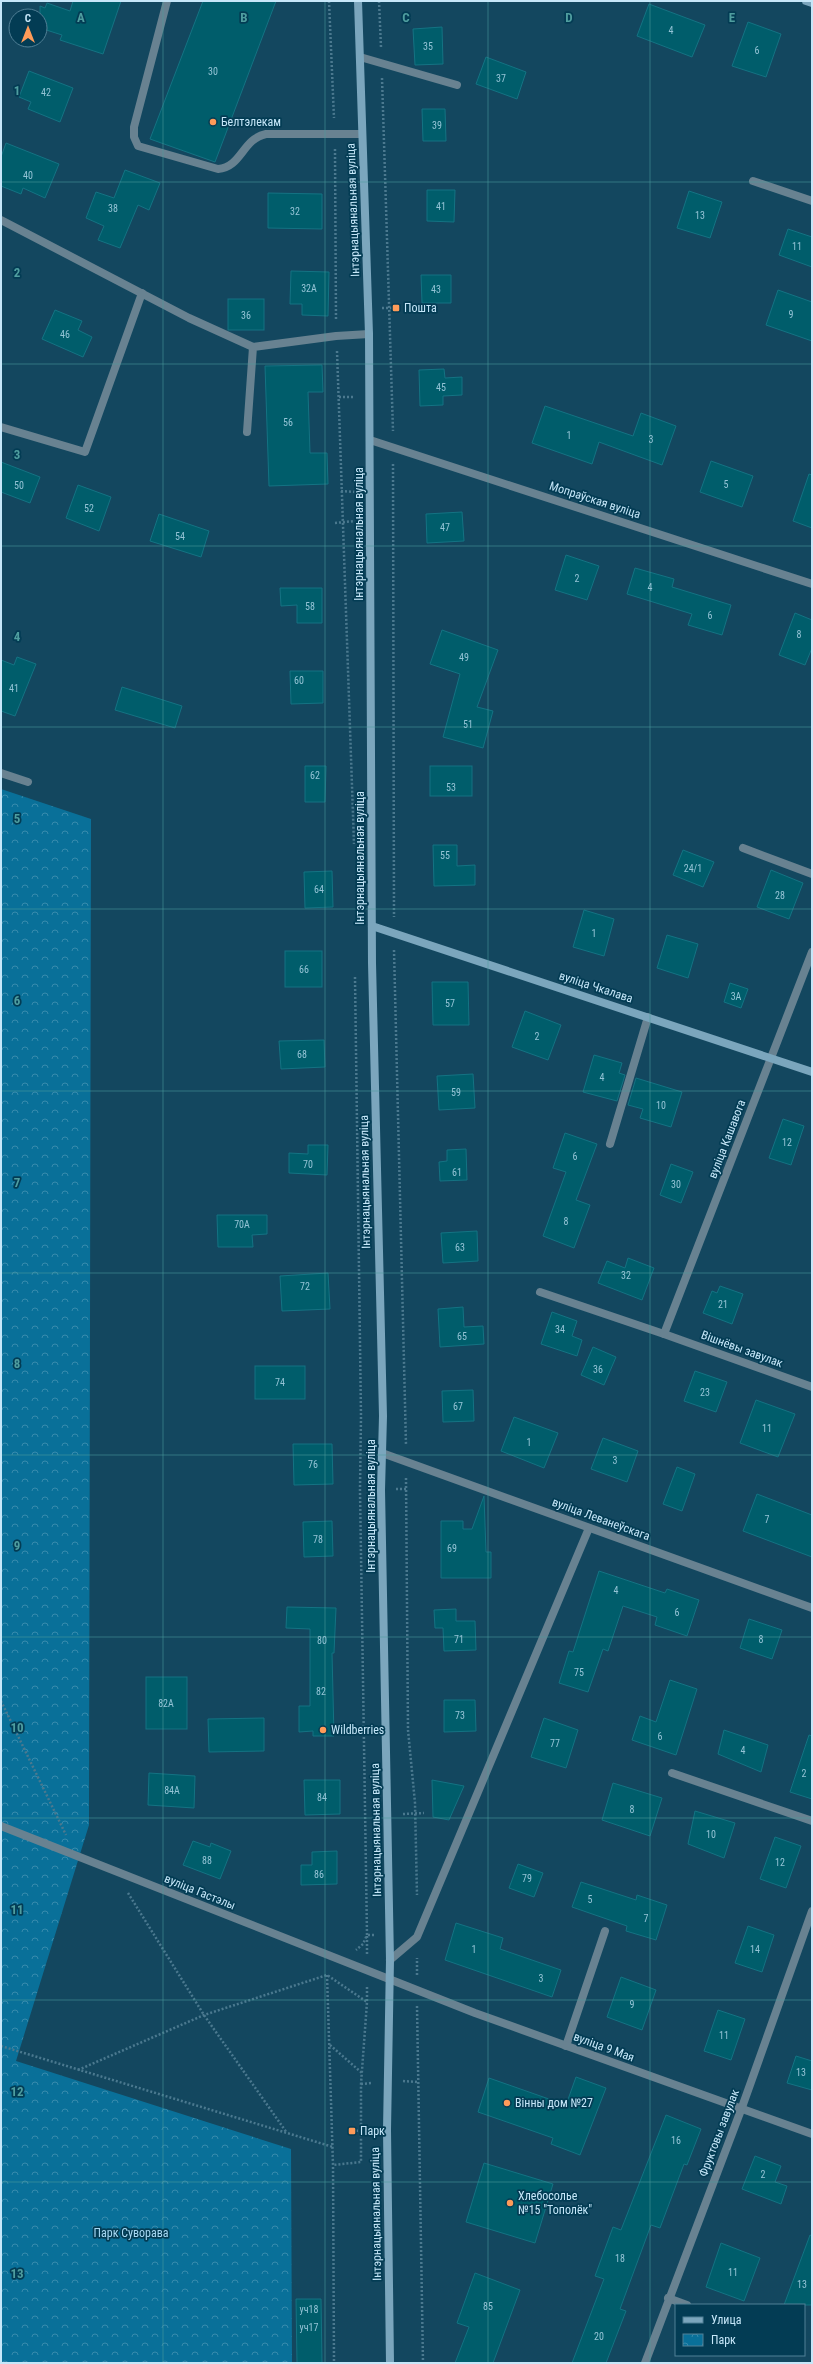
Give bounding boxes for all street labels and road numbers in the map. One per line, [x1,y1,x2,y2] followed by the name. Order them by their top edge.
[344,143,362,277] street label: Інтэрнацыянальная вуліца
[352,467,366,601] street label: Інтэрнацыянальная вуліца
[548,479,643,521] street label: Мопраўская вуліца
[353,791,367,925] street label: Інтэрнацыянальная вуліца
[557,968,635,1006] street label: вуліца Чкалава
[706,1097,749,1180] street label: вуліца Кашавога
[357,1115,373,1249] street label: Інтэрнацыянальная вуліца
[699,1328,785,1370] street label: Вішнёвы завулак
[364,1439,378,1573] street label: Інтэрнацыянальная вуліца
[550,1495,652,1543] street label: вуліца Леванеўскага
[368,1763,384,1897] street label: Інтэрнацыянальная вуліца
[162,1871,238,1913] street label: вуліца Гастэлы
[572,2030,636,2064] street label: вуліца 9 Мая
[696,2087,742,2178] street label: Фруктовы завулак
[368,2147,384,2281] street label: Інтэрнацыянальная вуліца

